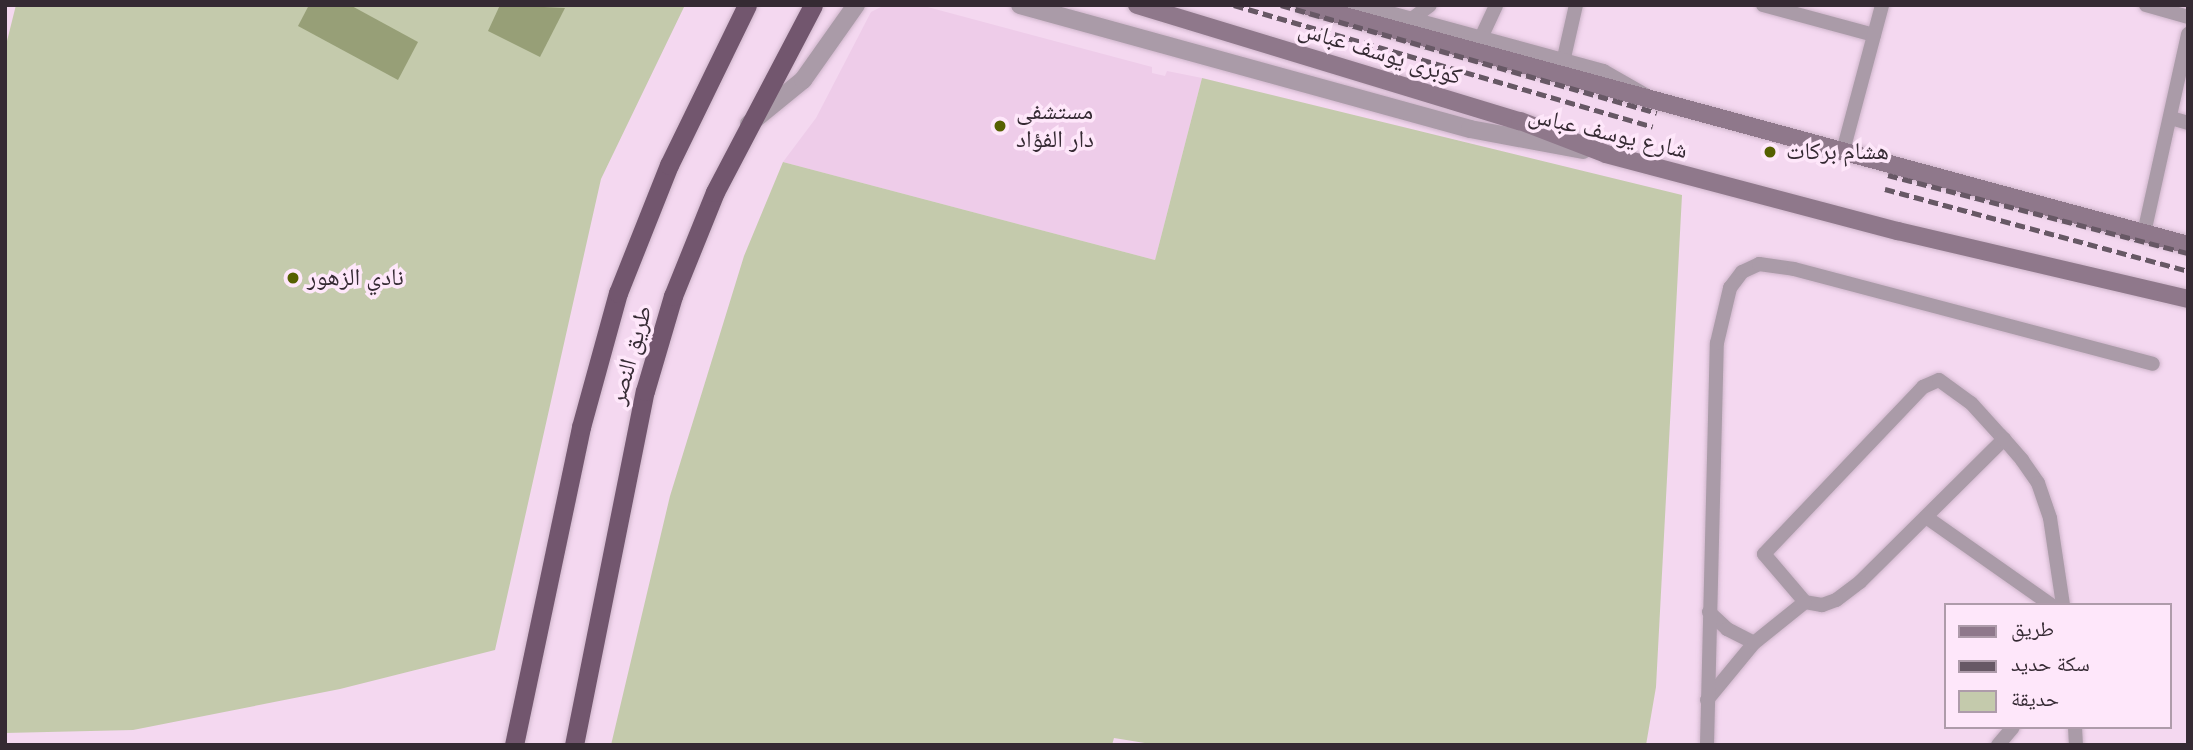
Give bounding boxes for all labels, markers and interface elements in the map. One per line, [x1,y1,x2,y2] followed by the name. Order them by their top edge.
[1295,15,1465,91] street label: كوبرى يوسف عباس
[1016,98,1094,154] place label: مستشفى دار الفؤاد
[1526,101,1690,165] street label: شارع يوسف عباس
[990,116,1010,136] marker: مستشفى دار الفؤاد
[1786,138,1889,166] place label: هشام بركات
[1760,142,1780,162] marker: هشام بركات
[307,264,404,292] place label: نادي الزهور
[285,270,301,286] marker: نادي الزهور
[603,302,659,408] street label: طريق النصر
[1944,603,2172,729] legend
[2011,615,2054,643] text: طريق
[2011,650,2090,678] text: سكة حديد
[2011,685,2059,713] text: حديقة

